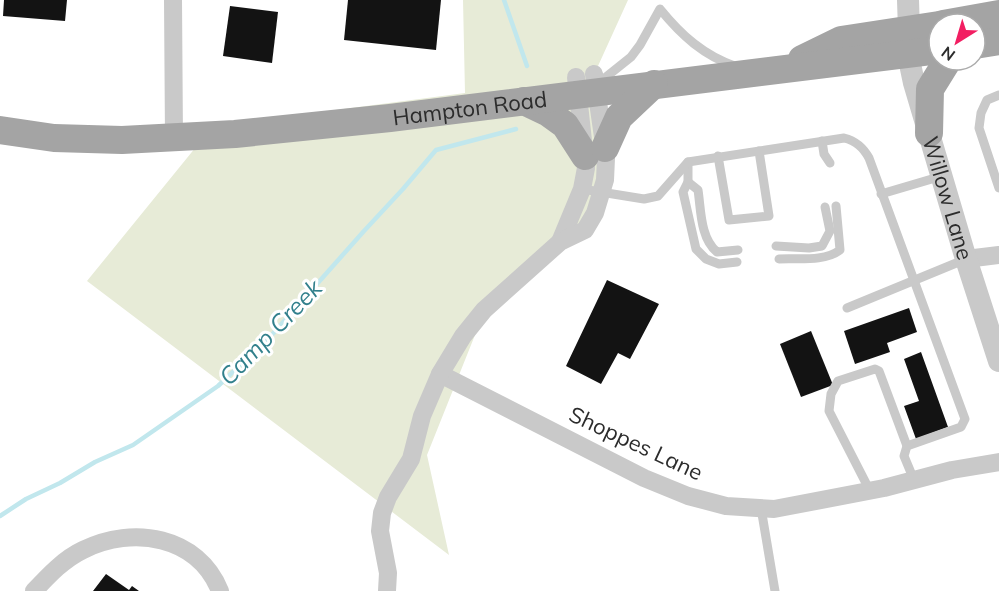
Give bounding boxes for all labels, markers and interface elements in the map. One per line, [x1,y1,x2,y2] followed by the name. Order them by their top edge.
[927,12,987,72] north arrow
[937,42,959,66] text: N
[391,85,549,132] street label: Hampton Road
[917,133,980,263] street label: Willow Lane
[212,272,328,391] water label: Camp Creek
[565,400,707,486] street label: Shoppes Lane

